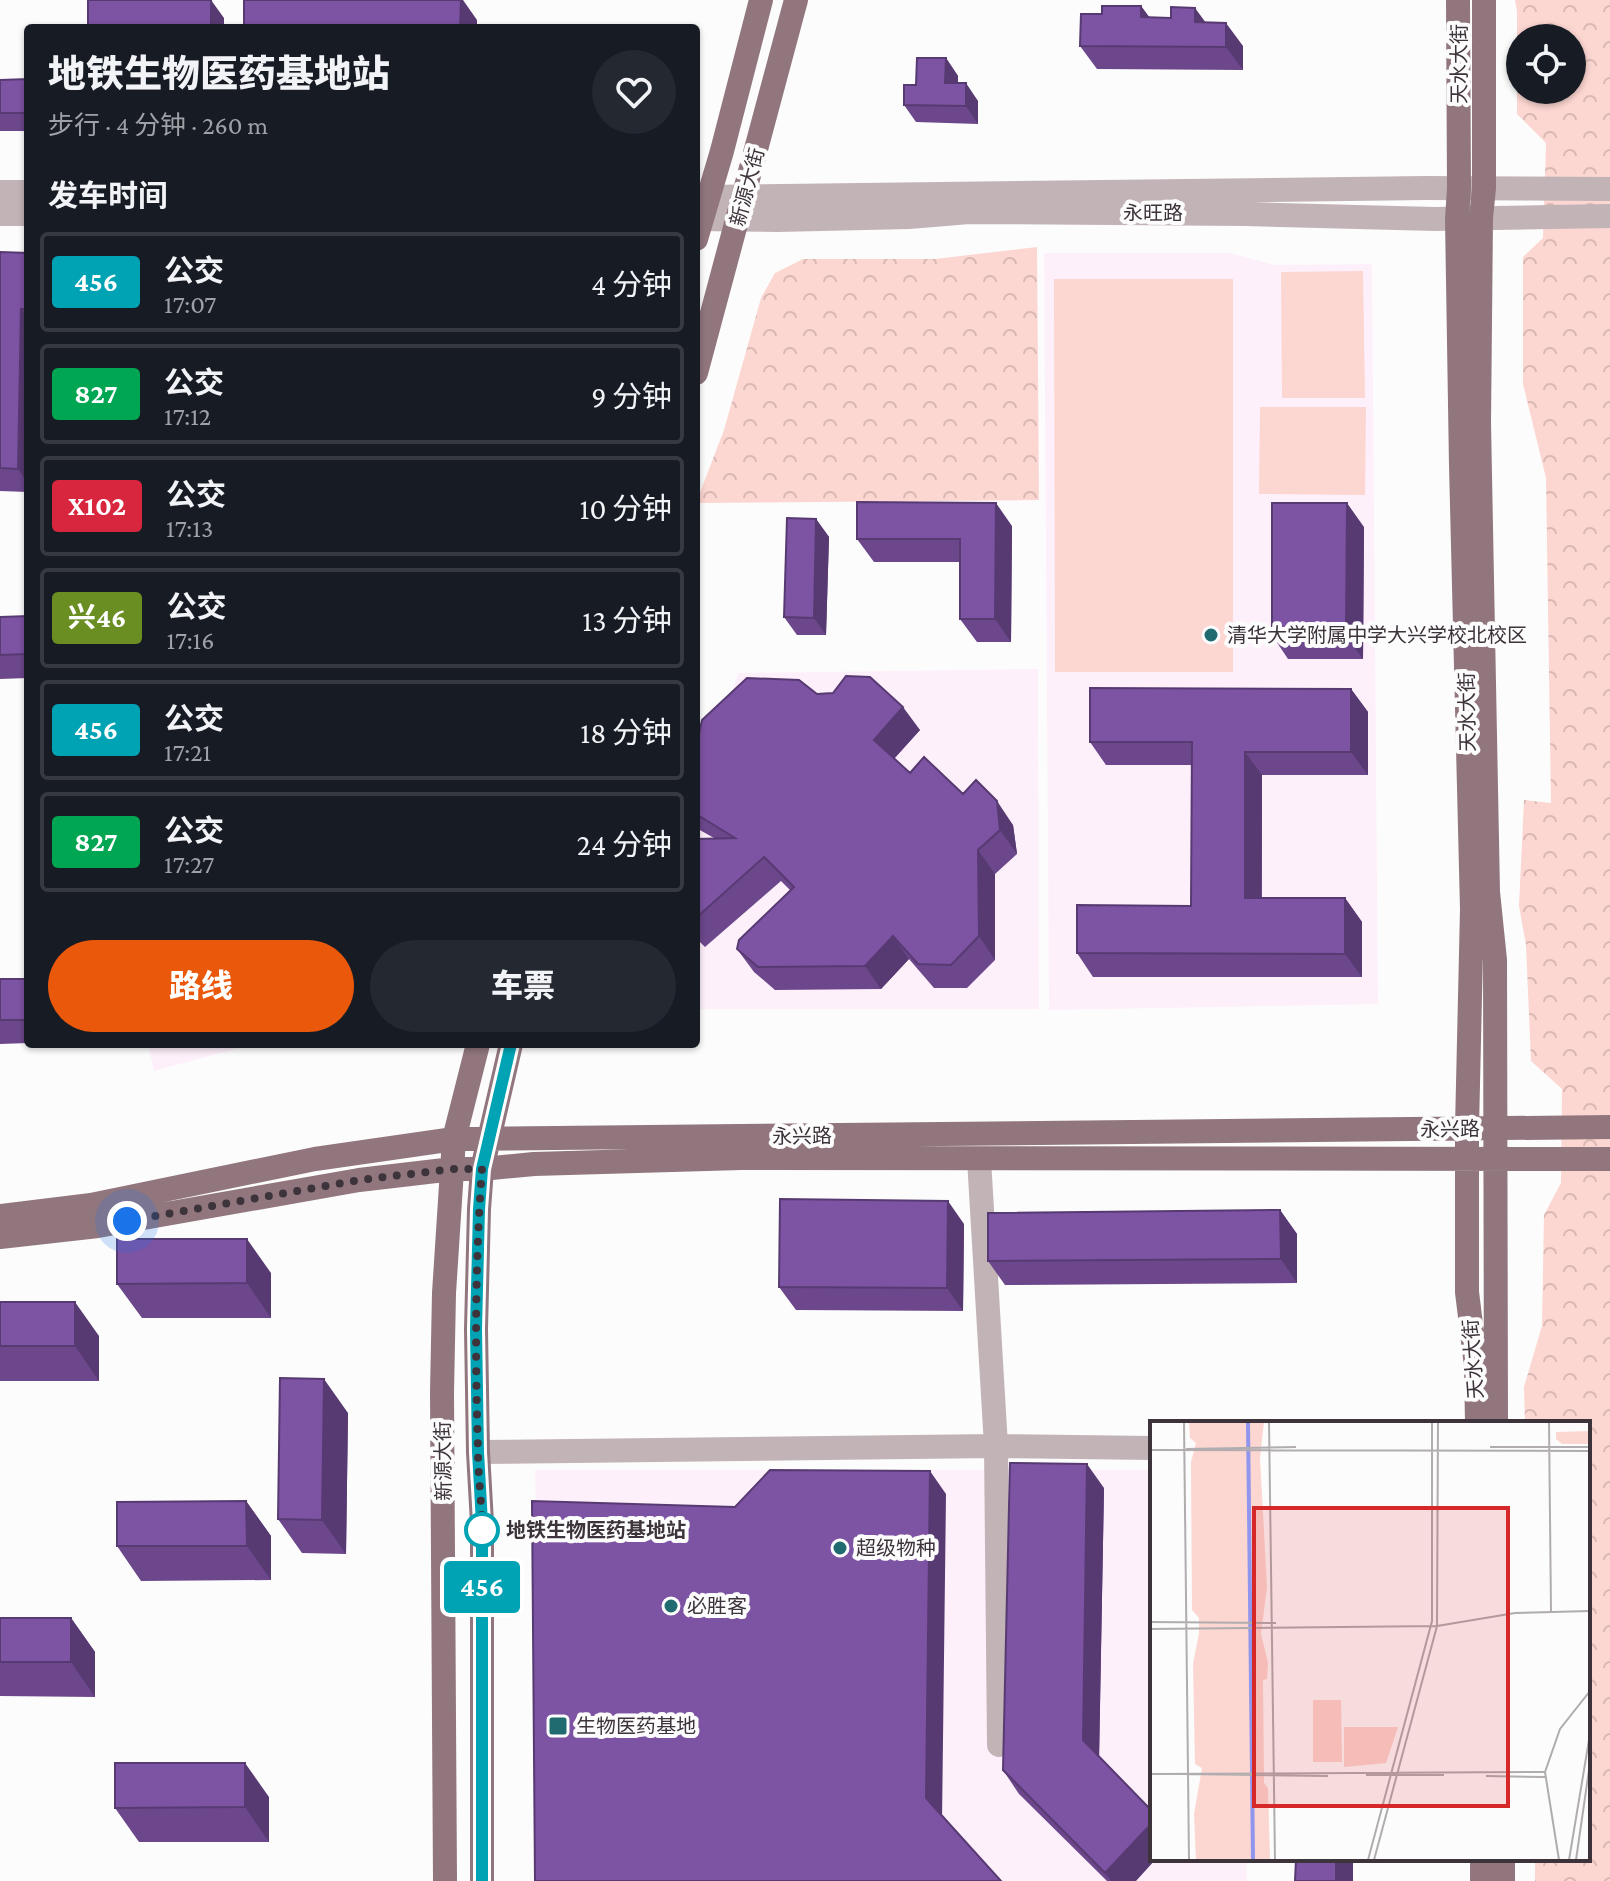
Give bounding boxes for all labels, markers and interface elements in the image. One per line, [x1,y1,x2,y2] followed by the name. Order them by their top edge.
[1448,24,1470,104] street label: 天水大街
[1506,24,1586,104] map controls
[1506,24,1586,104] button: locate
[592,50,676,134] button: heart
[48,53,390,95] text: 地铁生物医药基地站
[48,111,268,140] text: 步行 · 4 分钟 · 260 m
[726,146,768,228] street label: 新源大街
[48,179,168,212] text: 发车时间
[1123,202,1183,224] street label: 永旺路
[164,254,224,287] text: 公交
[74,266,118,297] text: 456
[591,268,672,301] text: 4 分钟
[164,290,216,319] text: 17:07
[164,366,224,399] text: 公交
[74,378,118,409] text: 827
[591,380,672,413] text: 9 分钟
[164,402,211,431] text: 17:12
[166,478,226,511] text: 公交
[68,490,126,521] text: X102
[579,492,672,525] text: 10 分钟
[166,514,213,543] text: 17:13
[166,590,226,623] text: 公交
[68,602,126,633] text: 兴46
[582,604,672,637] text: 13 分钟
[1227,624,1527,646] place label: 清华大学附属中学大兴学校北校区
[166,626,214,655] text: 17:16
[1202,626,1220,644] marker: 清华大学附属中学大兴学校北校区
[1455,672,1479,752] street label: 天水大街
[164,702,224,735] text: 公交
[74,714,118,745] text: 456
[580,716,672,749] text: 18 分钟
[164,738,211,767] text: 17:21
[164,814,224,847] text: 公交
[74,826,118,857] text: 827
[577,828,672,861] text: 24 分钟
[164,850,214,879] text: 17:27
[48,940,354,1032] button: 路线
[370,940,676,1032] button: 车票
[1420,1117,1480,1141] street label: 永兴路
[772,1124,832,1148] street label: 永兴路
[107,1201,147,1241] your location
[1459,1318,1487,1400] street label: 天水大街
[431,1421,455,1501] street label: 新源大街
[1150,1421,1590,1861] inset map
[465,1513,499,1547] marker: 地铁生物医药基地站
[506,1519,686,1541] place label: 地铁生物医药基地站
[856,1537,936,1559] place label: 超级物种
[831,1539,849,1557] marker: 超级物种
[436,1561,528,1613] line badge: 456
[460,1571,504,1602] text: 456
[687,1595,747,1617] place label: 必胜客
[662,1597,680,1615] marker: 必胜客
[547,1715,569,1737] marker: 生物医药基地
[576,1715,696,1737] place label: 生物医药基地

